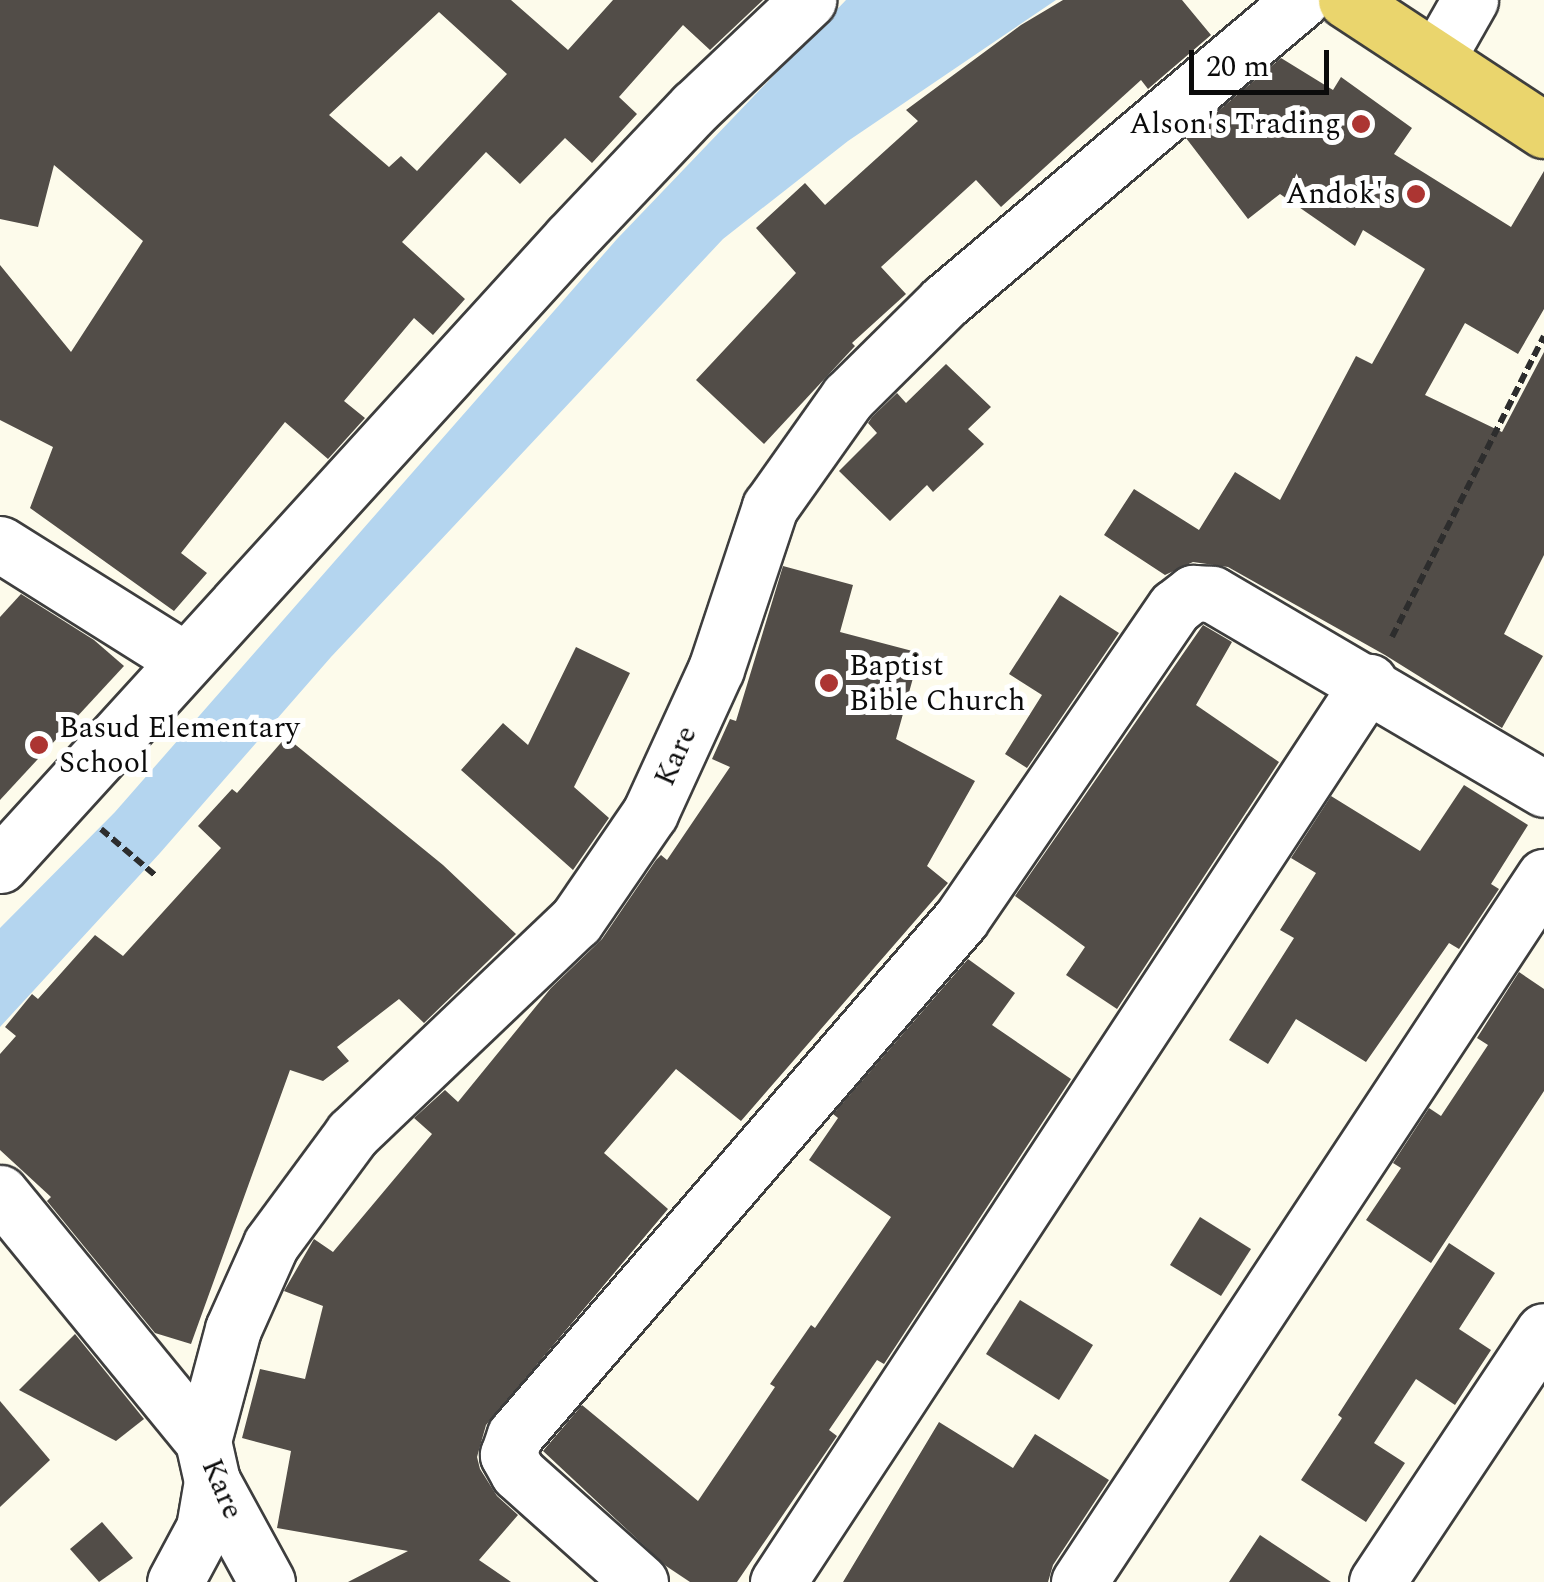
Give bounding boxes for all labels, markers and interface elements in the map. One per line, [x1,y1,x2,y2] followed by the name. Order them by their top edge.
[1194,30,1334,92] scale bar
[1206,44,1269,90] text: 20 m
[1129,106,1341,142] place label: Alson's Trading
[1350,113,1372,135] marker: Alson's Trading
[1286,176,1396,212] place label: Andok's
[1405,183,1427,205] marker: Andok's
[849,648,1026,718] place label: Baptist Bible Church
[818,672,840,694] marker: Baptist Bible Church
[59,710,300,780] place label: Basud Elementary School
[647,720,705,792] street label: Kare
[28,734,50,756] marker: Basud Elementary School
[193,1453,251,1525] street label: Kare

